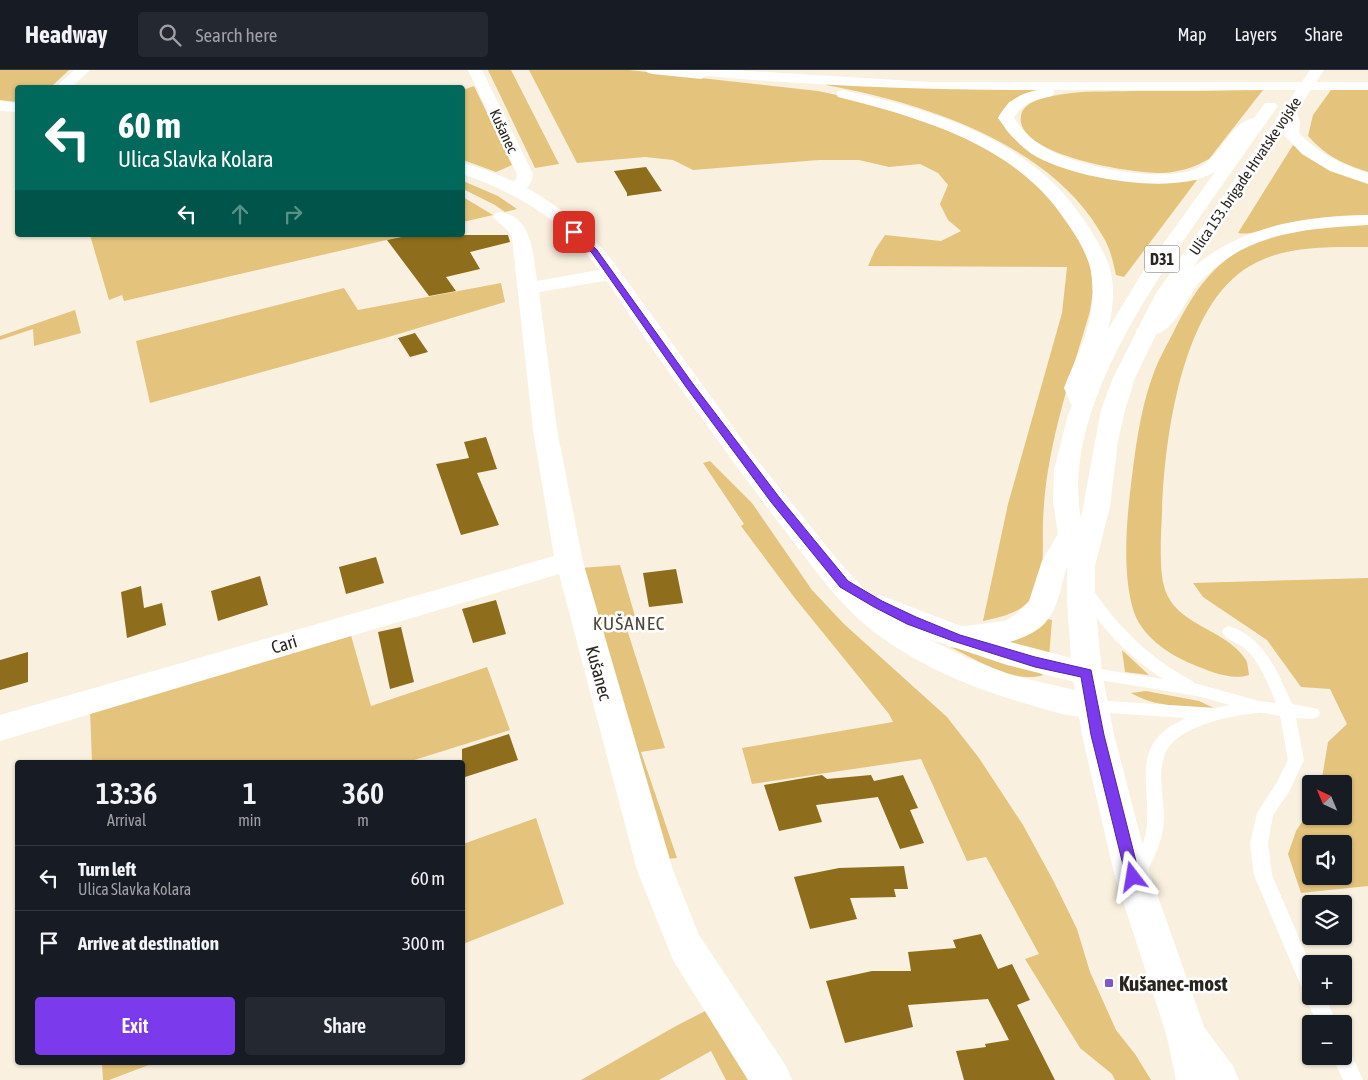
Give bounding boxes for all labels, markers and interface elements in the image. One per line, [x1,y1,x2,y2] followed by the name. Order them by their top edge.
[138,12,488,57] search box
[25,21,108,48] text: Headway
[156,21,184,49] icon: search
[196,24,277,46] text: Search here
[1177,24,1206,45] text: Map
[1234,24,1277,45] text: Layers
[1305,24,1343,45] text: Share
[1186,94,1304,258] street label: Ulica 153. brigade Hrvatske vojske
[35,105,100,170] icon: left
[118,105,181,145] text: 60 m
[487,106,522,156] street label: Kušanec
[118,146,274,172] text: Ulica Slavka Kolara
[173,200,201,228] icon: left
[226,200,254,228] icon: ahead
[279,200,307,228] icon: right
[553,211,595,253] pin
[560,218,588,246] icon: arrive
[1144,245,1180,272] road number: D31
[593,612,665,634] district label: KUŠANEC
[269,630,299,658] street label: Cari
[582,643,616,703] street label: Kušanec
[1302,775,1352,825] north arrow
[1302,775,1352,1065] map controls
[96,776,157,810] text: 13:36
[243,776,257,810] text: 1
[342,776,384,810] text: 360
[107,811,146,829] text: Arrival
[238,811,261,829] text: min
[357,811,369,829] text: m
[1302,835,1352,885] button: sound
[1106,850,1158,902] position arrow
[78,858,136,880] text: Turn left
[35,864,63,892] icon: left
[411,867,445,889] text: 60 m
[78,880,191,898] text: Ulica Slavka Kolara
[1302,895,1352,945] button: layers
[35,929,63,957] icon: arrive
[78,932,219,954] text: Arrive at destination
[402,932,445,954] text: 300 m
[1302,955,1352,1005] button: +
[1119,971,1228,995] place label: Kušanec-most
[1103,977,1115,989] marker: Kušanec-most
[35,997,235,1055] button: Exit
[245,997,445,1055] button: Share
[1302,1015,1352,1065] button: −

